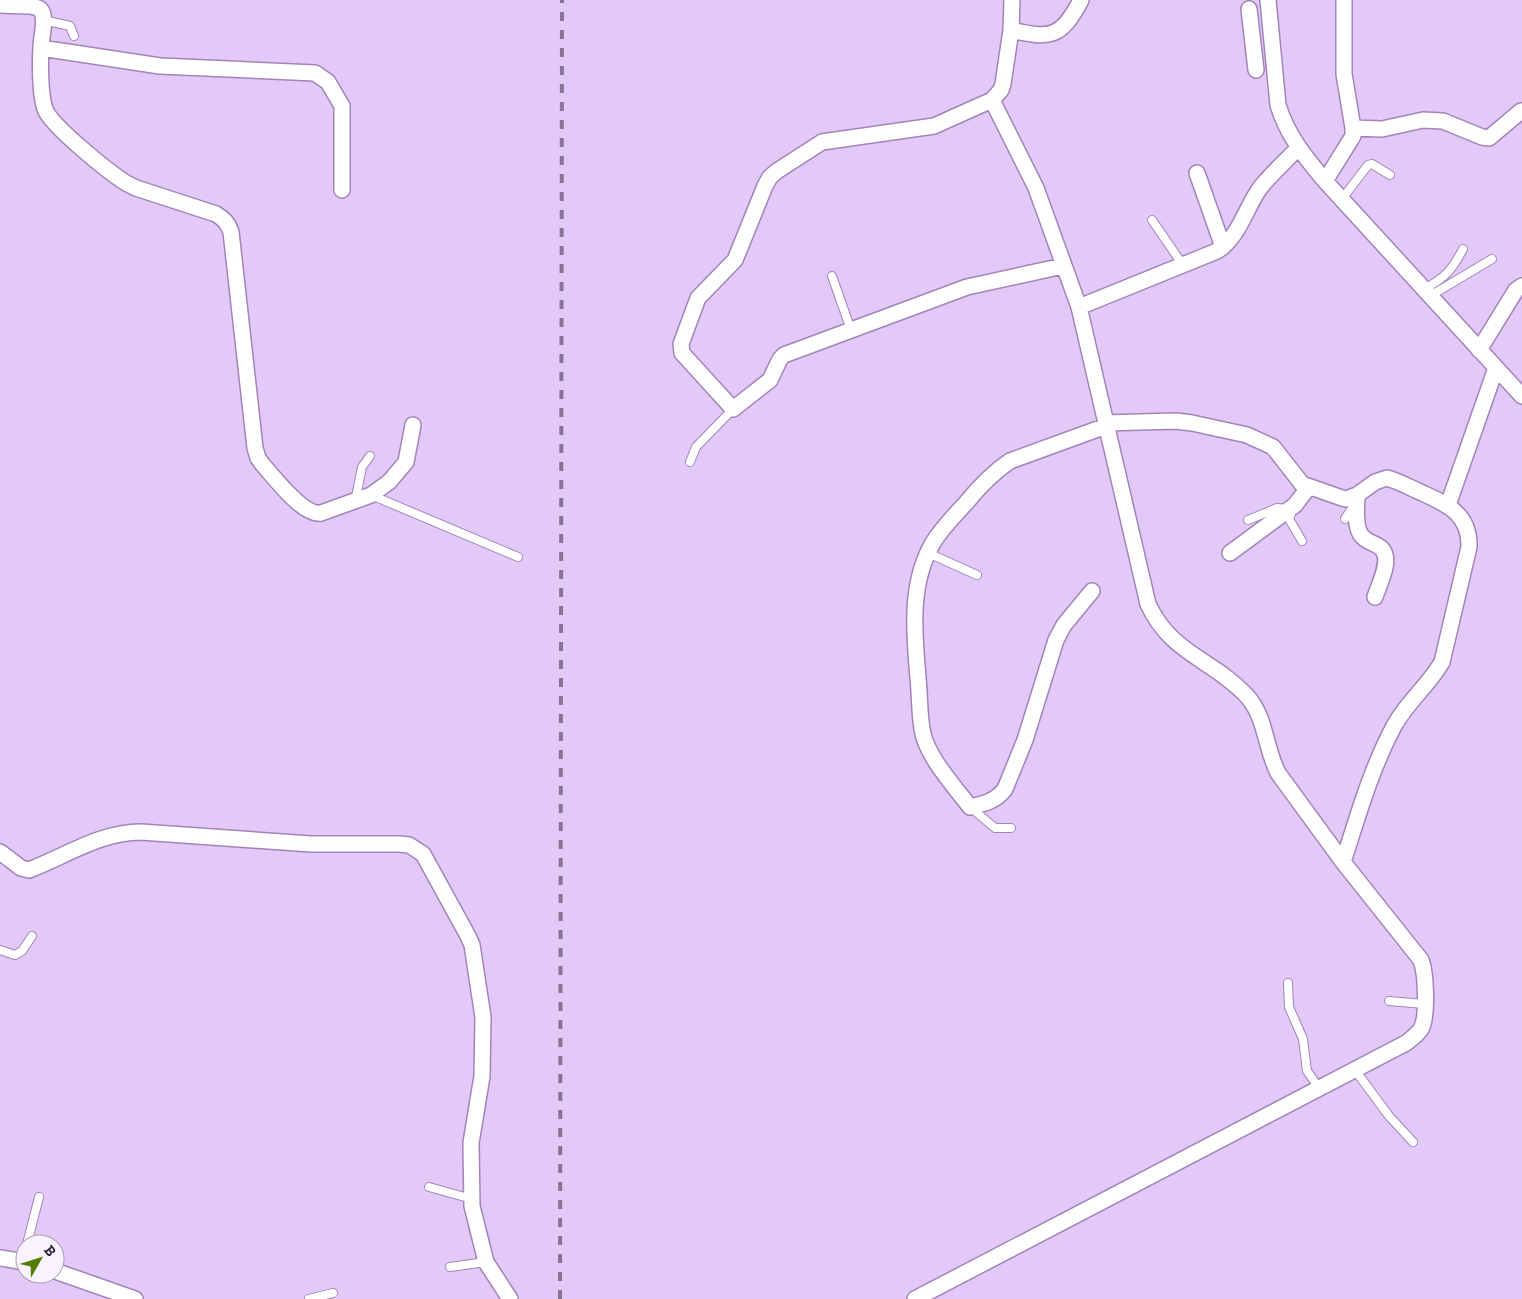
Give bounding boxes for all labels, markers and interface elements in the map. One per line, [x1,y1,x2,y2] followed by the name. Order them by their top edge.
[15,1234,65,1284] north arrow
[40,1242,60,1260] text: B

